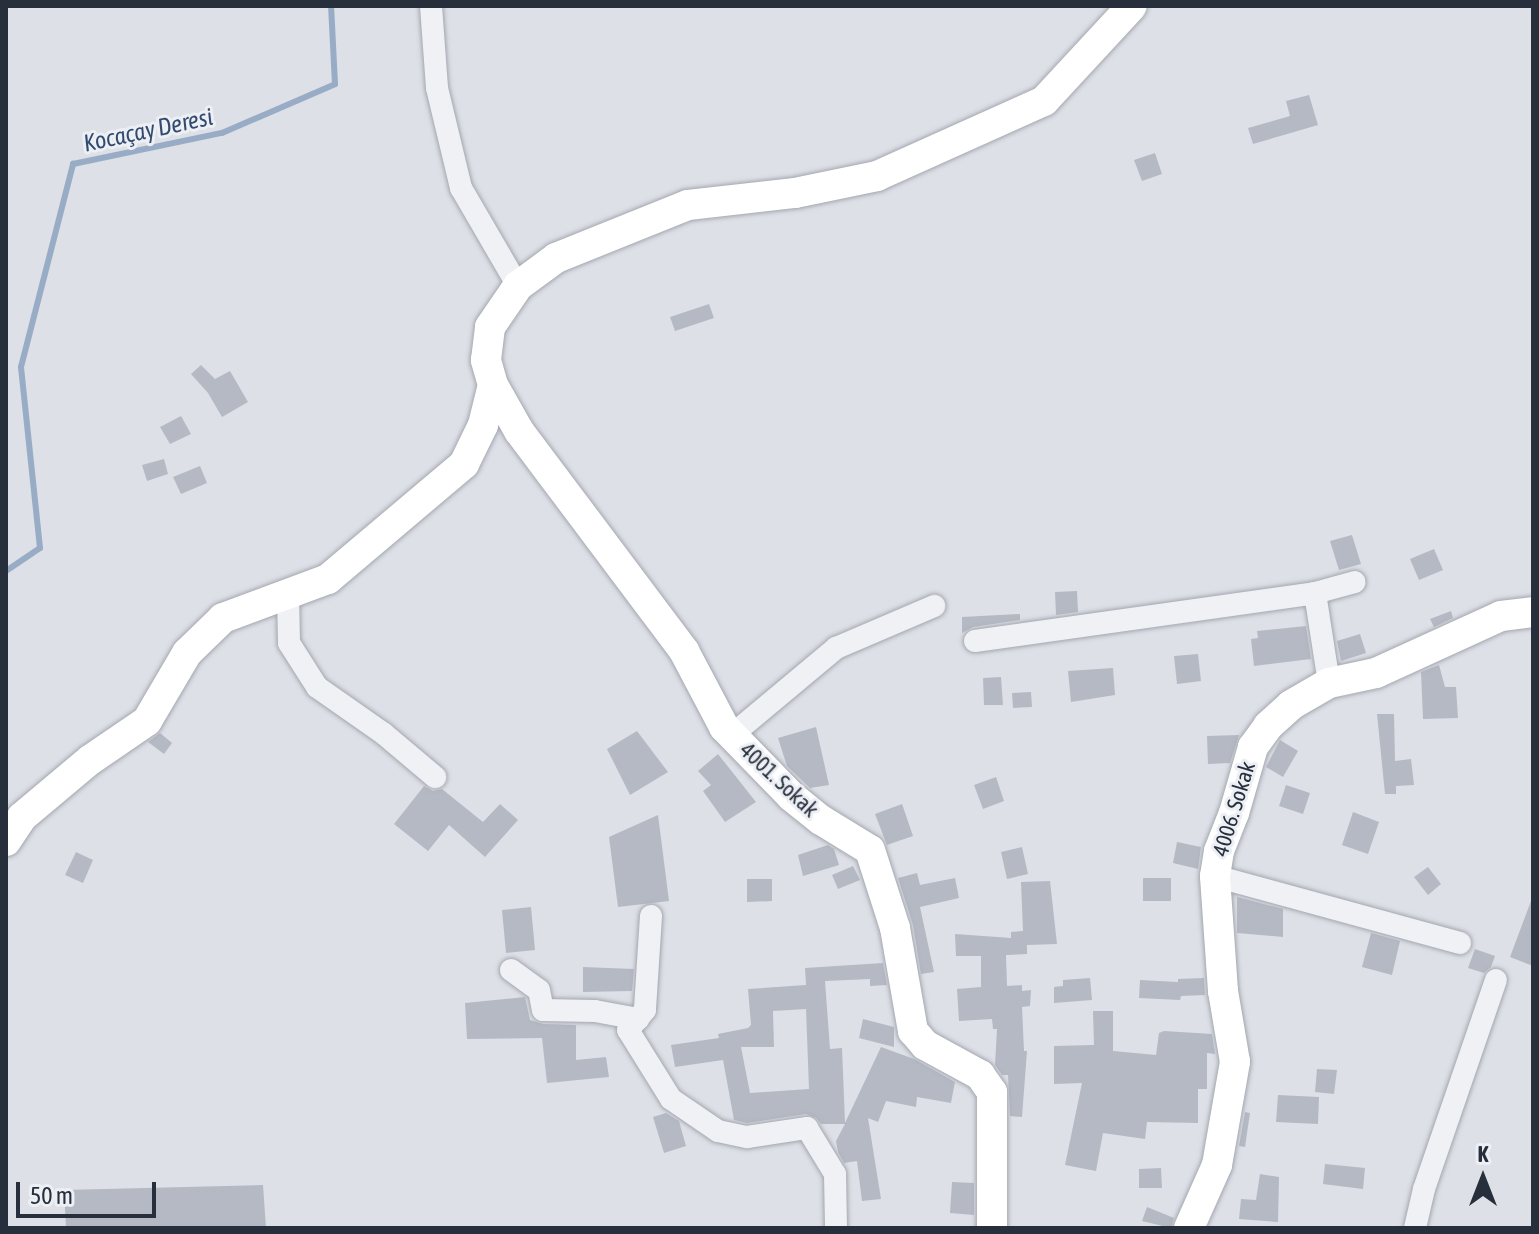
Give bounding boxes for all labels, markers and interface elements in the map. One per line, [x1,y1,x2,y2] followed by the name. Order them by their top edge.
[81,102,215,158] water label: Kocaçay Deresi
[734,737,824,823] street label: 4001. Sokak
[1207,759,1261,859] street label: 4006. Sokak
[1443,1138,1523,1218] north arrow
[1478,1141,1488,1167] text: K
[20,1166,160,1216] scale bar
[30,1182,73,1209] text: 50 m

